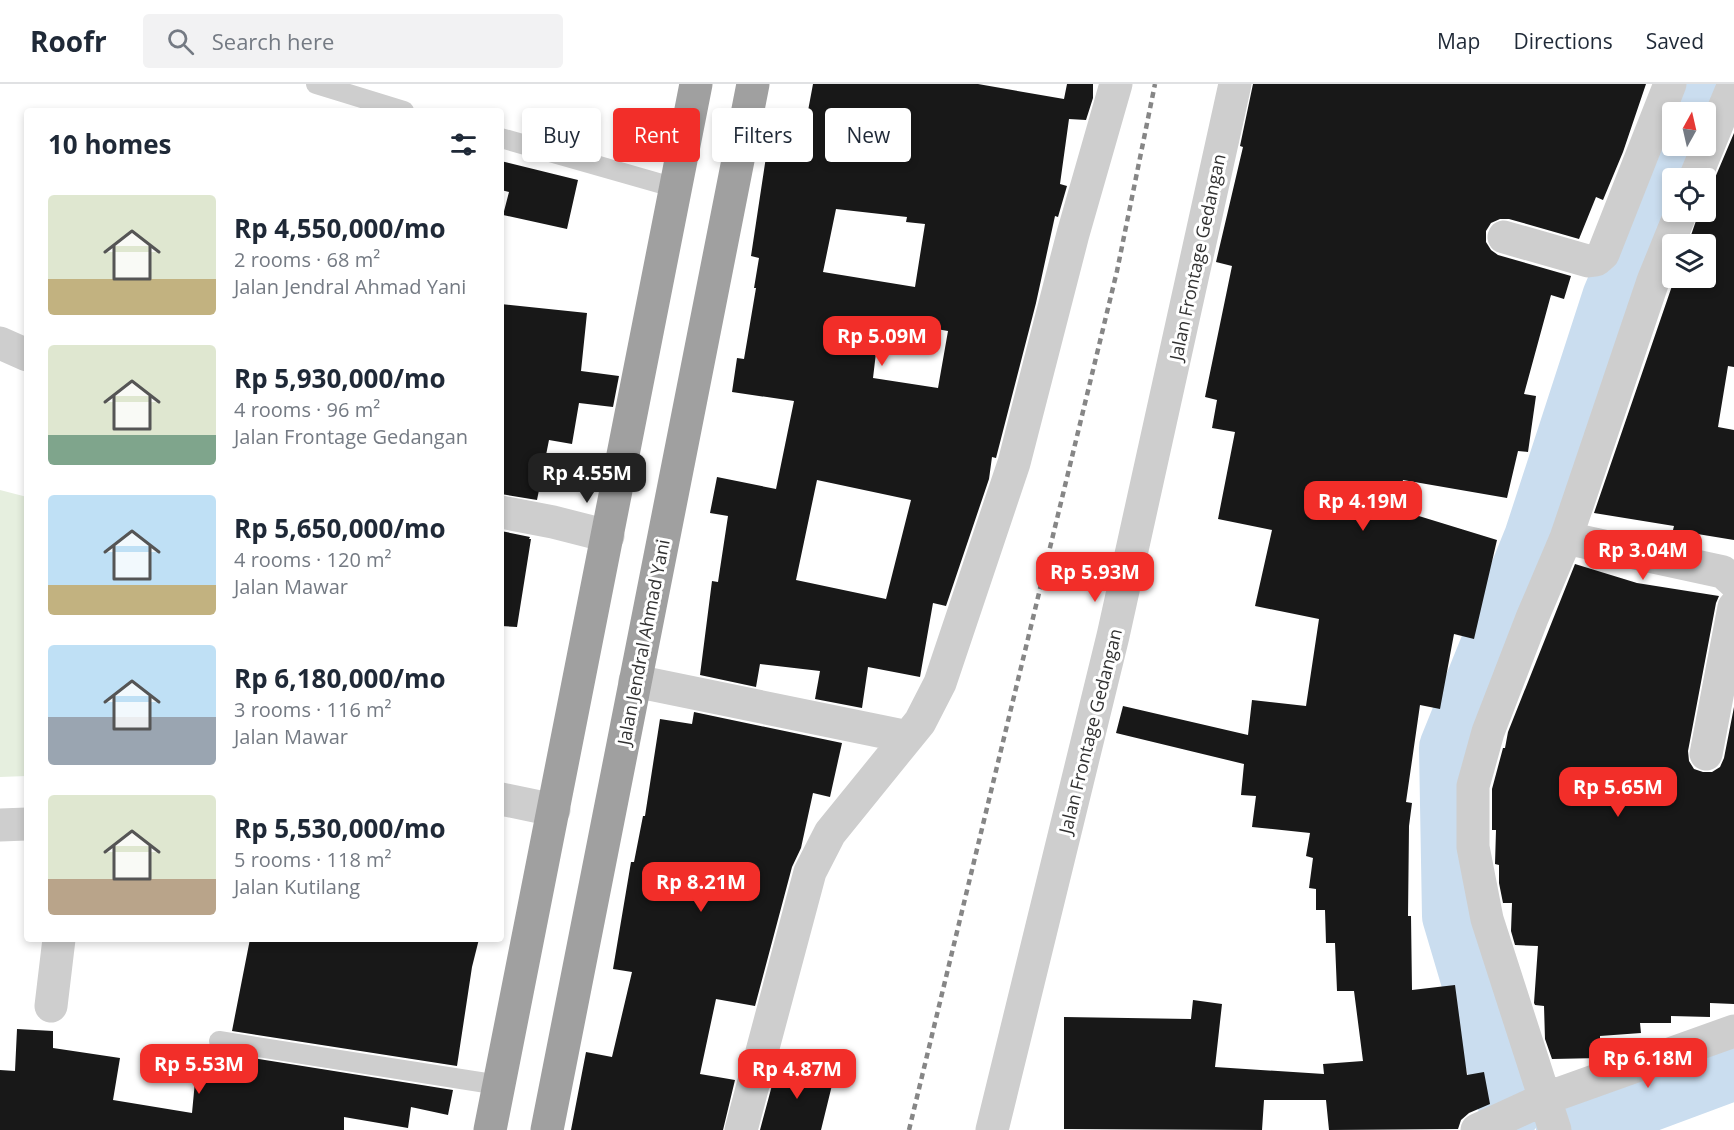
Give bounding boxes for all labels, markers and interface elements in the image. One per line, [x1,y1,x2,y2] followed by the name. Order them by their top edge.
[143,14,563,68] search box
[30,22,107,60] text: Roofr
[164,25,197,58] icon: search
[212,26,334,56] text: Search here
[1437,27,1480,55] text: Map
[1513,27,1613,55] text: Directions
[1646,27,1704,55] text: Saved
[1662,102,1716,156] north arrow
[1662,102,1716,288] map controls
[522,108,601,162] chip: Buy
[613,108,700,162] chip: Rent
[712,108,813,162] chip: Filters
[825,108,911,162] chip: New
[48,126,172,162] text: 10 homes
[447,128,480,161] icon: filters
[1163,151,1231,364] street label: Jalan Frontage Gedangan
[1662,168,1716,222] button: locate
[234,210,446,246] text: Rp 4,550,000/mo
[96,219,168,291] icon: home
[1662,234,1716,288] button: layers
[234,246,380,273] text: 2 rooms · 68 m²
[234,273,466,300] text: Jalan Jendral Ahmad Yani
[820,316,944,367] pin: Rp 5.09M
[837,322,927,349] text: Rp 5.09M
[234,360,446,396] text: Rp 5,930,000/mo
[96,369,168,441] icon: home
[234,396,380,423] text: 4 rooms · 96 m²
[234,423,468,450] text: Jalan Frontage Gedangan
[525,453,649,504] pin: Rp 4.55M
[542,459,632,486] text: Rp 4.55M
[1301,481,1425,532] pin: Rp 4.19M
[1318,487,1408,514] text: Rp 4.19M
[234,510,446,546] text: Rp 5,650,000/mo
[96,519,168,591] icon: home
[1581,530,1705,581] pin: Rp 3.04M
[1598,536,1688,563] text: Rp 3.04M
[611,537,675,749] street label: Jalan Jendral Ahmad Yani
[234,546,392,573] text: 4 rooms · 120 m²
[1033,552,1157,603] pin: Rp 5.93M
[1050,558,1140,585] text: Rp 5.93M
[234,573,348,600] text: Jalan Mawar
[1052,626,1127,838] street label: Jalan Frontage Gedangan
[234,660,446,696] text: Rp 6,180,000/mo
[96,669,168,741] icon: home
[234,696,392,723] text: 3 rooms · 116 m²
[234,723,348,750] text: Jalan Mawar
[1556,767,1680,818] pin: Rp 5.65M
[1573,773,1663,800] text: Rp 5.65M
[234,810,446,846] text: Rp 5,530,000/mo
[96,819,168,891] icon: home
[234,846,392,873] text: 5 rooms · 118 m²
[639,862,763,913] pin: Rp 8.21M
[656,868,746,895] text: Rp 8.21M
[234,873,360,900] text: Jalan Kutilang
[1586,1038,1710,1089] pin: Rp 6.18M
[137,1044,261,1095] pin: Rp 5.53M
[1603,1044,1693,1071] text: Rp 6.18M
[735,1049,859,1100] pin: Rp 4.87M
[154,1050,244,1077] text: Rp 5.53M
[752,1055,842,1082] text: Rp 4.87M

